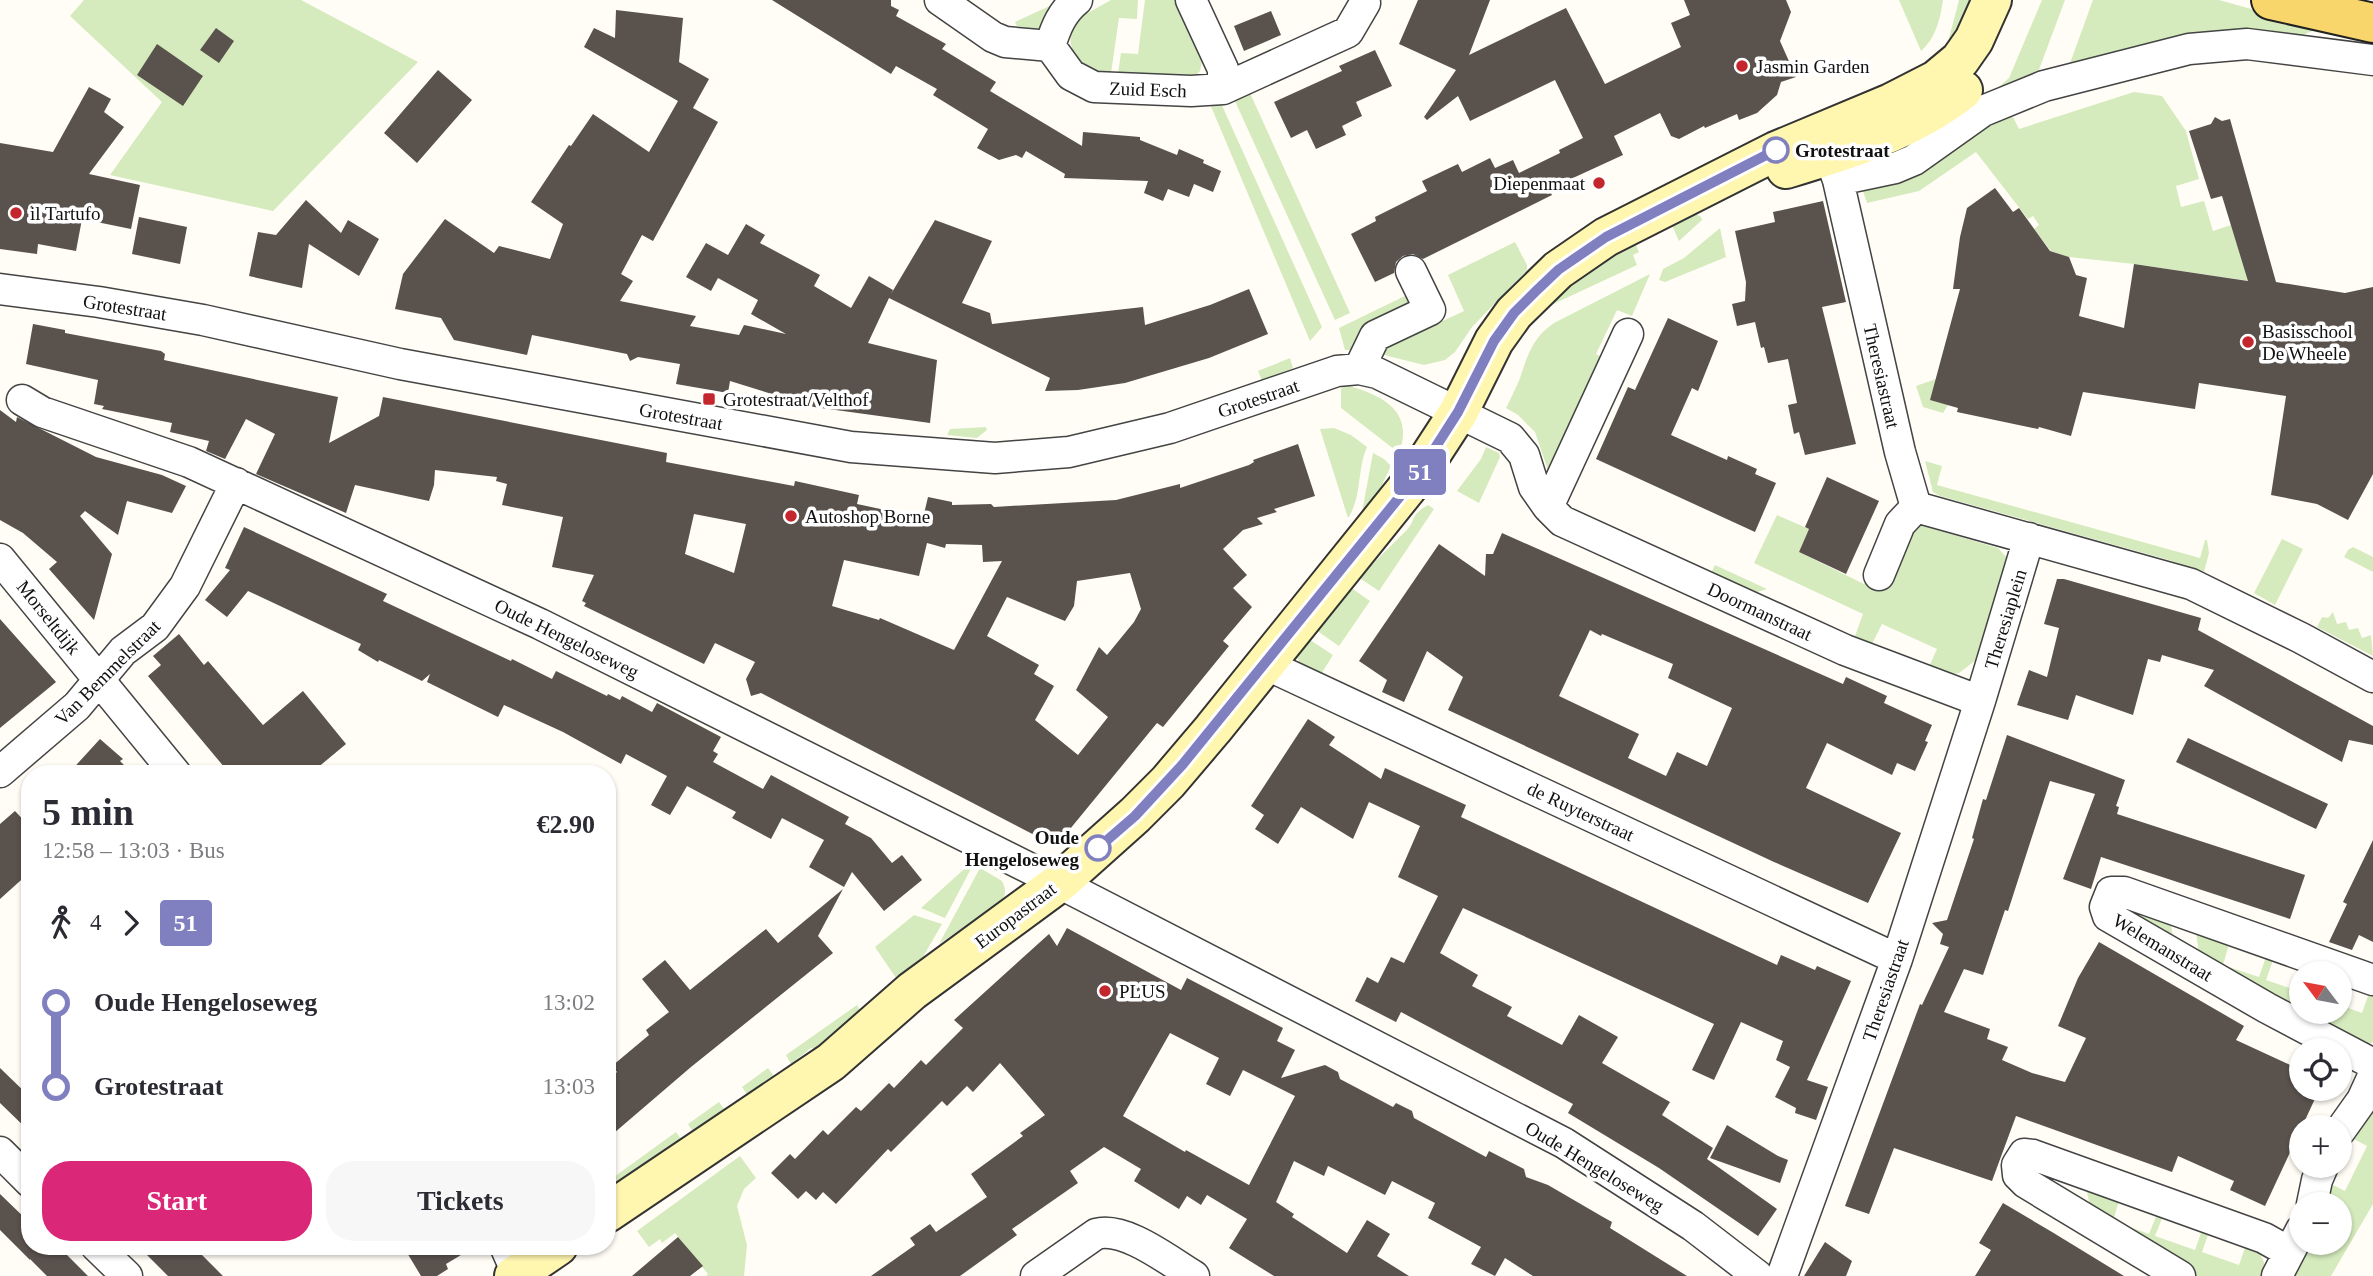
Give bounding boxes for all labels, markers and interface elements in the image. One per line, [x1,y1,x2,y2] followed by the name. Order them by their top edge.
[1756,56,1870,77] place label: Jasmin Garden
[1734,58,1750,74] marker: Jasmin Garden
[1109,78,1188,101] street label: Zuid Esch
[1763,137,1789,163] marker: Grotestraat
[1795,140,1890,161] place label: Grotestraat
[1493,173,1586,194] place label: Diepenmaat
[1591,175,1607,191] marker: Diepenmaat
[30,203,101,224] place label: il Tartufo
[8,205,24,221] marker: il Tartufo
[82,291,169,325] street label: Grotestraat
[2262,321,2353,364] place label: Basisschool De Wheele
[1859,322,1904,431] street label: Theresiastraat
[2240,334,2256,350] marker: Basisschool De Wheele
[1215,375,1302,422] street label: Grotestraat
[723,389,869,410] place label: Grotestraat/Velthof
[701,391,717,407] marker: Grotestraat/Velthof
[638,399,725,434] street label: Grotestraat
[1388,449,1452,495] line badge: 51
[1408,459,1432,485] text: 51
[805,506,930,527] place label: Autoshop Borne
[783,508,799,524] marker: Autoshop Borne
[1980,566,2031,672] street label: Theresiaplein
[13,576,85,659] street label: Morseltdijk
[1704,578,1816,645] street label: Doormanstraat
[491,594,643,683] street label: Oude Hengeloseweg
[50,615,165,729] street label: Van Bemmelstraat
[1524,778,1638,846] street label: de Ruyterstraat
[42,791,134,833] text: 5 min
[537,810,595,839] text: €2.90
[965,827,1079,870] place label: Oude Hengeloseweg
[1085,835,1111,861] marker: Oude Hengeloseweg
[42,838,225,863] text: 12:58 – 13:03 · Bus
[971,878,1061,953] street label: Europastraat
[42,904,80,942] icon: walk
[112,904,150,942] icon: forward
[2109,909,2217,986] street label: Welemanstraat
[90,910,102,935] text: 4
[174,910,198,936] text: 51
[1858,936,1913,1044] street label: Theresiastraat
[2289,961,2352,1024] north arrow
[2289,961,2352,1255] map controls
[1119,981,1165,1002] place label: PLUS
[1097,983,1113,999] marker: PLUS
[94,988,317,1017] text: Oude Hengeloseweg
[543,990,595,1015] text: 13:02
[2289,1038,2352,1101] button: locate
[94,1072,223,1101] text: Grotestraat
[543,1074,595,1099] text: 13:03
[2289,1115,2352,1178] button: +
[1522,1117,1668,1216] street label: Oude Hengeloseweg
[42,1161,312,1241] button: Start
[326,1161,595,1241] button: Tickets
[2289,1192,2352,1255] button: −

